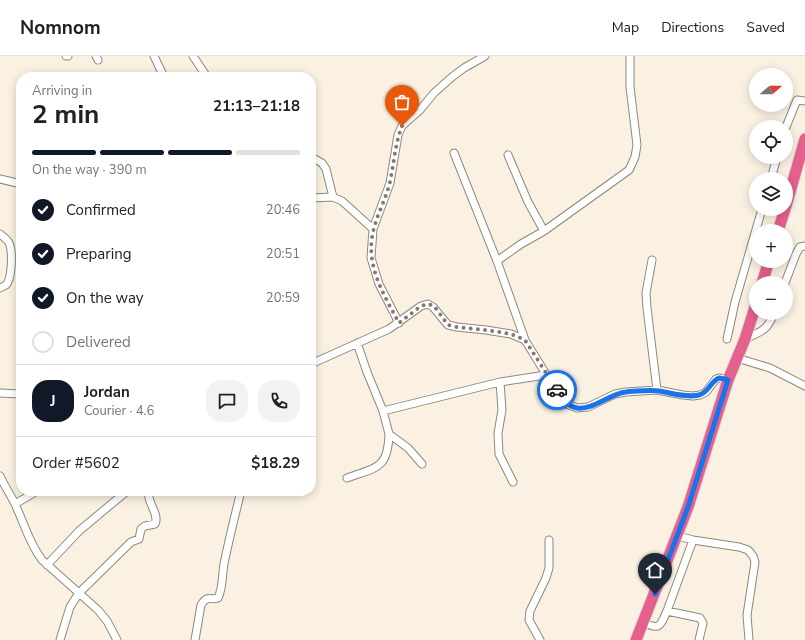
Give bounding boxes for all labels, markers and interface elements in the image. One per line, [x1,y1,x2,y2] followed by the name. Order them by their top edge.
[20,15,101,41] text: Nomnom
[612,18,639,37] text: Map
[661,18,724,37] text: Directions
[746,18,785,37] text: Saved
[749,68,793,112] north arrow
[749,68,793,320] map controls
[32,82,92,100] text: Arriving in
[385,85,419,126] pin
[391,91,413,113] icon: bag
[213,96,300,116] text: 21:13–21:18
[32,97,99,132] text: 2 min
[749,120,793,164] button: locate
[32,161,147,179] text: On the way · 390 m
[749,172,793,216] button: layers
[32,199,54,221] icon: check
[66,200,136,220] text: Confirmed
[266,201,300,219] text: 20:46
[749,224,793,268] button: +
[32,243,54,265] icon: check
[66,244,131,264] text: Preparing
[266,245,300,263] text: 20:51
[749,276,793,320] button: −
[32,287,54,309] icon: check
[66,288,144,308] text: On the way
[266,289,300,307] text: 20:59
[66,332,131,352] text: Delivered
[537,370,577,410] courier
[546,379,568,401] icon: car
[206,380,248,422] button: chat
[258,380,300,422] button: phone
[84,382,130,402] text: Jordan
[50,391,56,411] text: J
[84,402,154,420] text: Courier · 4.6
[32,453,120,473] text: Order #5602
[251,453,300,473] text: $18.29
[638,553,672,594] pin
[644,559,666,581] icon: home

